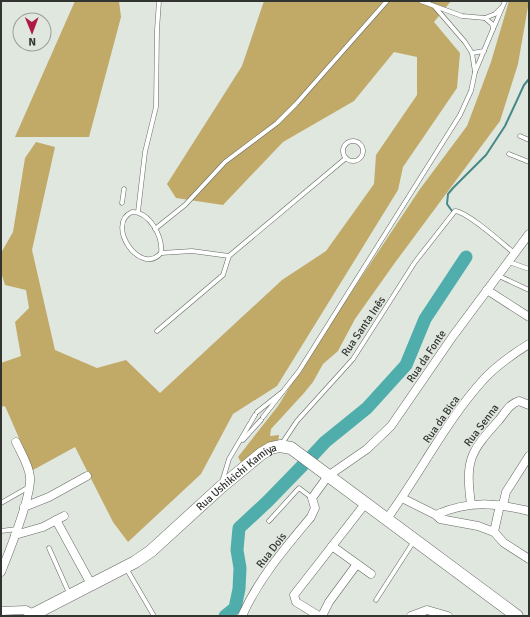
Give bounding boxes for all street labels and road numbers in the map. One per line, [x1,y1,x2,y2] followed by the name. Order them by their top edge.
[339,294,388,359] street label: Rua Santa Inês
[404,328,449,385] street label: Rua da Fonte
[420,393,463,445] street label: Rua da Bica
[461,401,502,449] street label: Rua Senna
[194,441,278,514] street label: Rua Ushikichi Kamiya
[254,530,289,570] street label: Rua Dois

